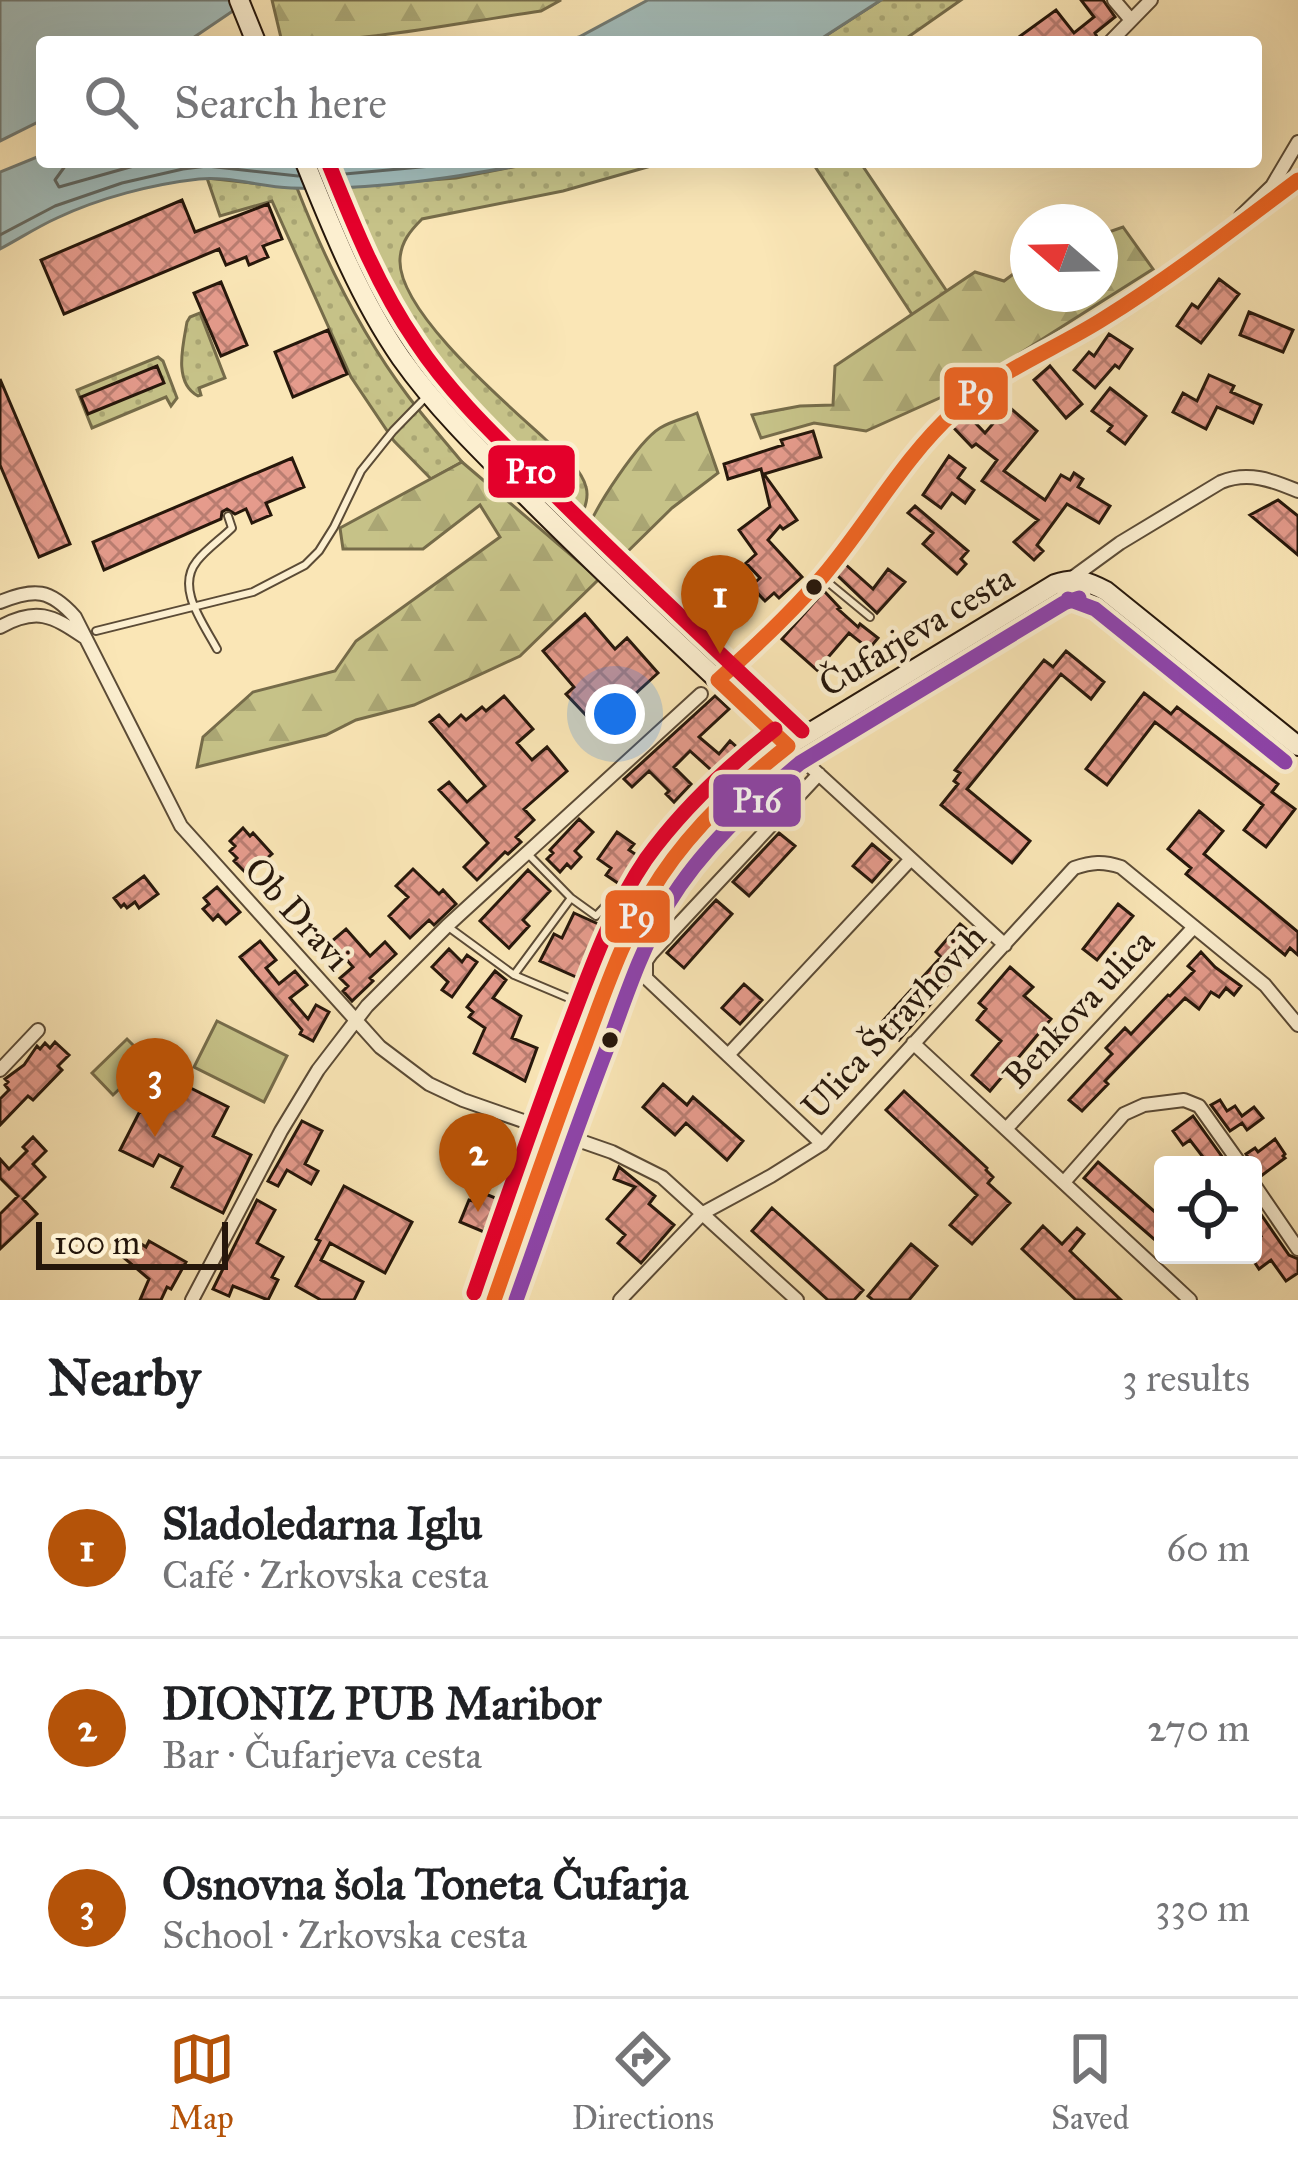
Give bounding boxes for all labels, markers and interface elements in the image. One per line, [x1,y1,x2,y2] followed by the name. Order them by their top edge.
[36,36,1262,168] search box
[78,69,144,135] icon: search
[174,75,387,130] text: Search here
[1010,204,1118,312] north arrow
[942,365,1010,422] line badge: P9
[958,374,994,415] text: P9
[486,443,577,500] line badge: P10
[506,452,556,492] text: P10
[681,555,759,654] pin: 1
[811,555,1023,706] street label: Čufarjeva cesta
[803,576,825,598] unlabelled marker
[585,684,645,744] your location
[711,772,803,829] line badge: P16
[733,781,783,821] text: P16
[235,848,359,979] street label: Ob Dravi
[603,888,672,945] line badge: P9
[619,897,655,938] text: P9
[792,915,995,1128] street label: Ulica Štravhovih
[994,919,1164,1098] street label: Benkova ulica
[599,1029,621,1051] unlabelled marker
[116,1038,194,1137] pin: 3
[439,1113,517,1212] pin: 2
[1154,1156,1262,1264] map controls
[1154,1156,1262,1264] button: locate
[36,1216,228,1269] scale bar
[54,1223,140,1263] text: 100 m
[48,1347,200,1409] text: Nearby
[1122,1354,1250,1402] text: 3 results
[162,1496,482,1551] text: Sladoledarna Iglu
[79,1524,95,1572] text: 1
[1166,1524,1250,1572] text: 60 m
[162,1551,489,1599] text: Café · Zrkovska cesta
[162,1676,601,1731] text: DIONIZ PUB Maribor
[77,1704,97,1752] text: 2
[1147,1704,1250,1752] text: 270 m
[162,1731,482,1779] text: Bar · Čufarjeva cesta
[162,1856,688,1911] text: Osnovna šola Toneta Čufarja
[79,1884,95,1932] text: 3
[1155,1884,1250,1932] text: 330 m
[162,1911,527,1959] text: School · Zrkovska cesta
[169,2026,235,2138] tab: Map
[572,2026,714,2138] tab: Directions
[1051,2026,1129,2138] tab: Saved

